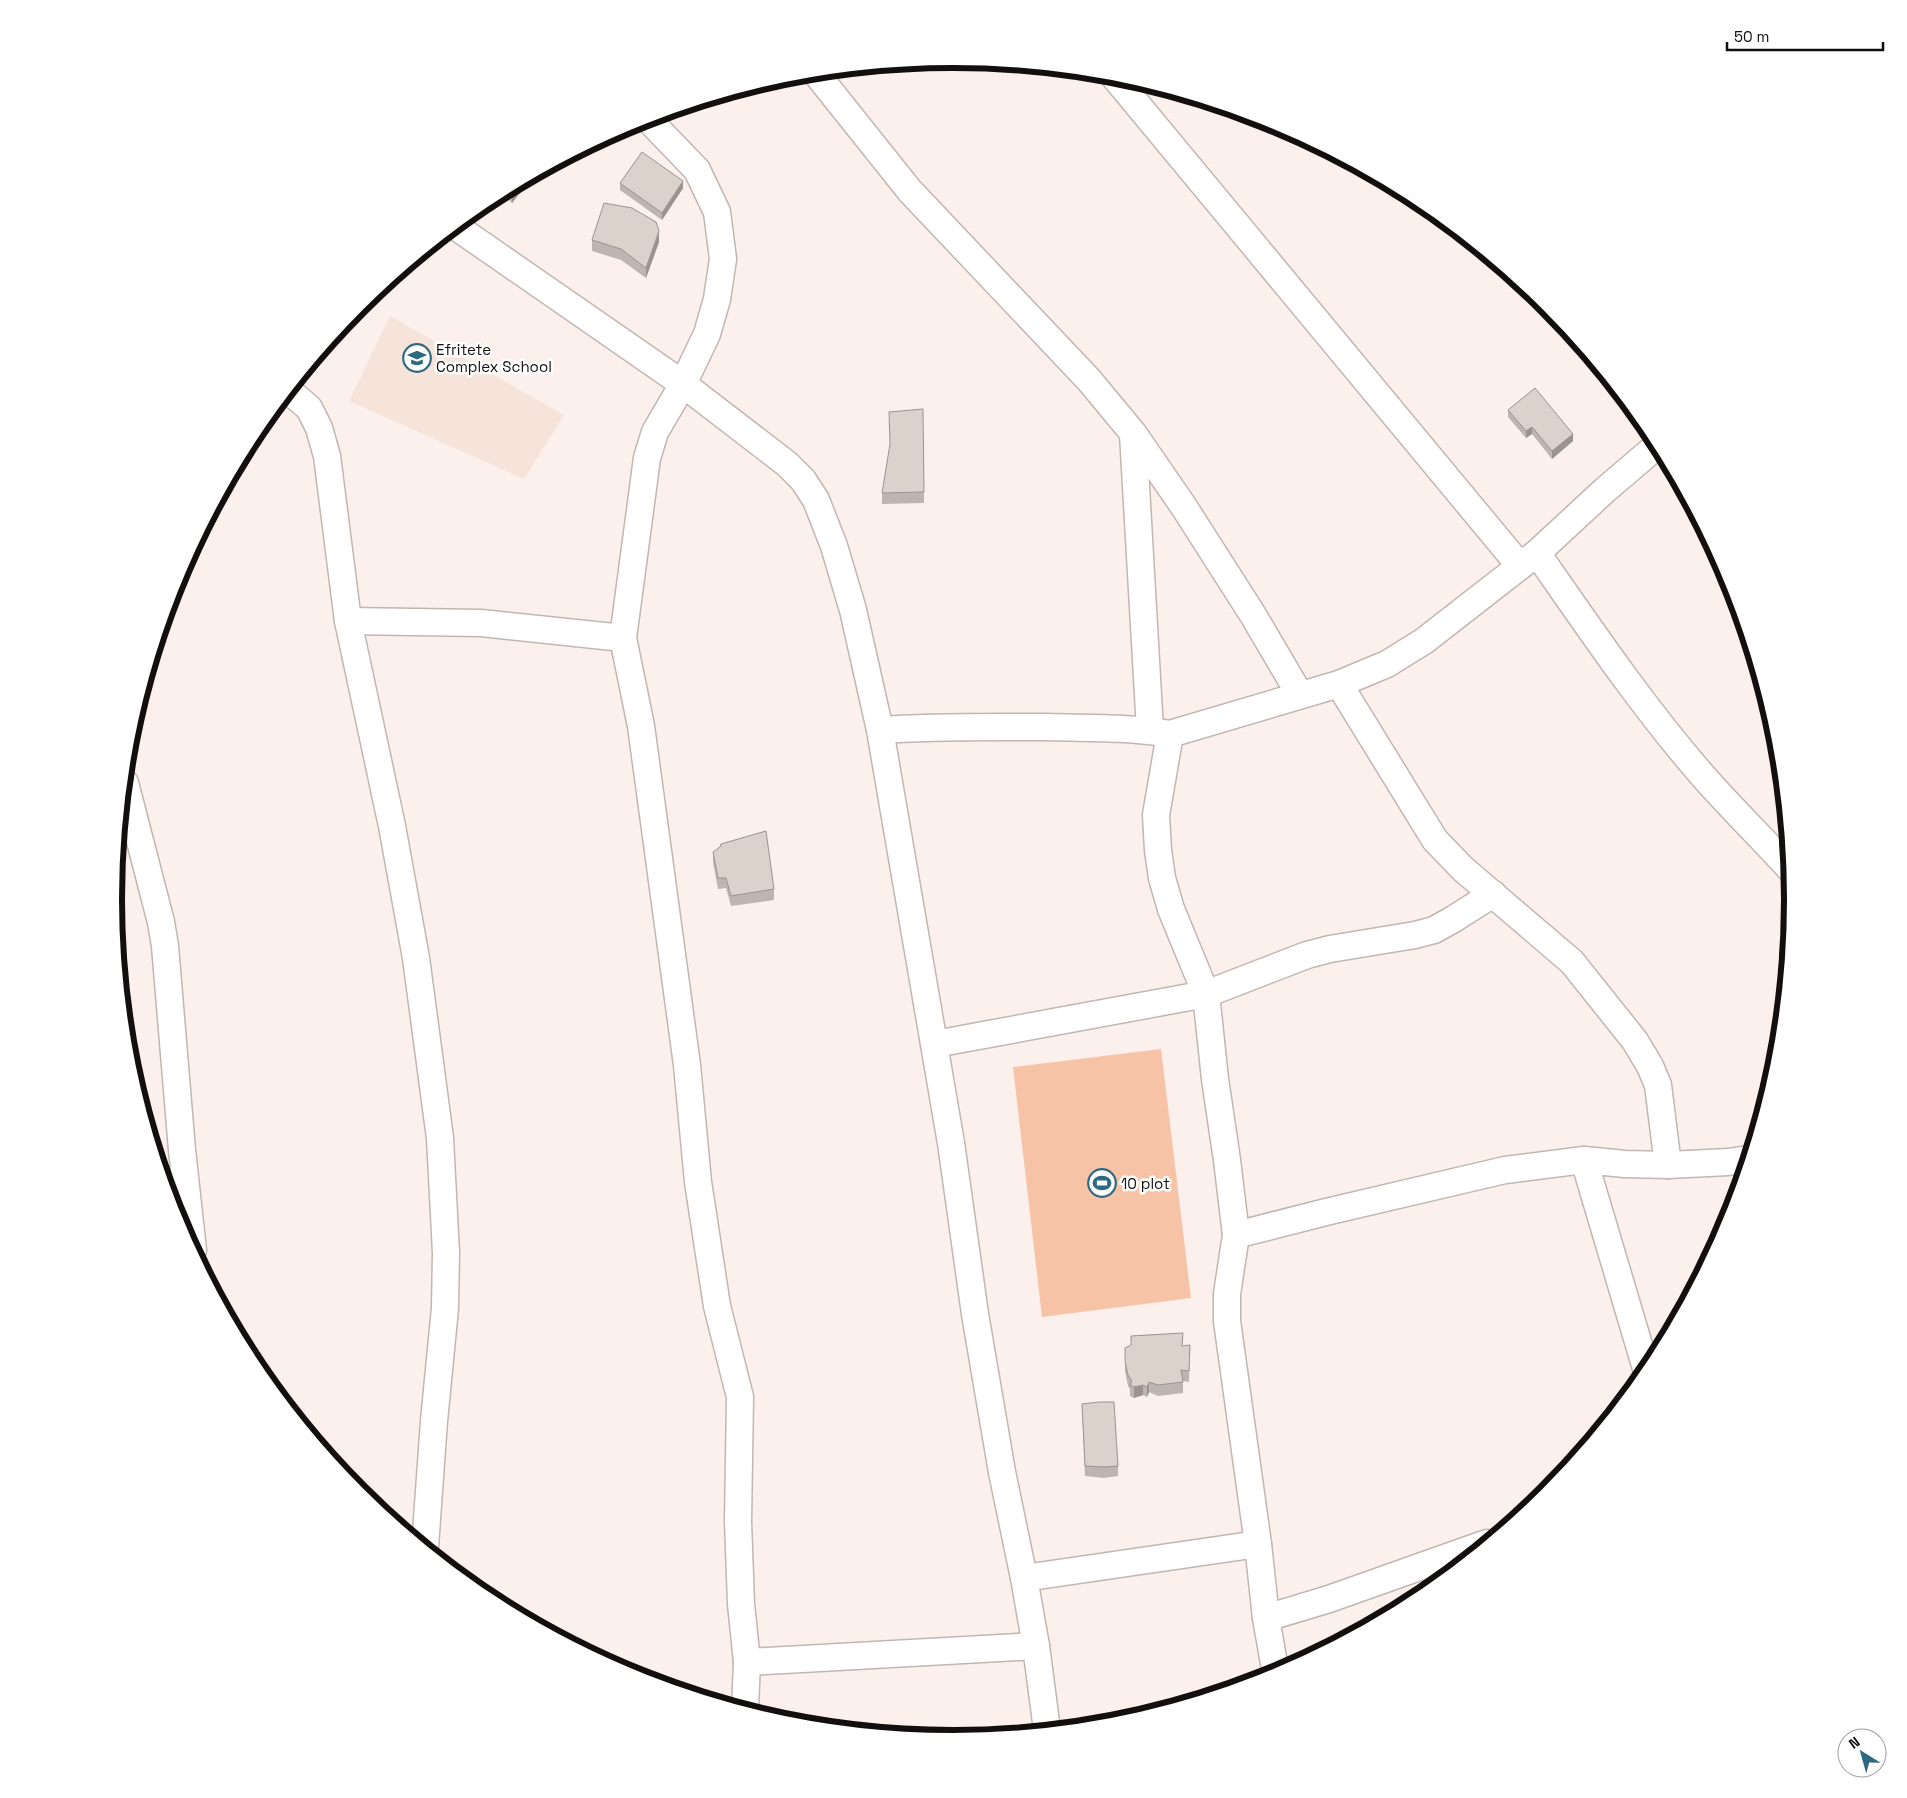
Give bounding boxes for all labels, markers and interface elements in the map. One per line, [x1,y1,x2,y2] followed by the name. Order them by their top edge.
[1727,20,1883,52] scale bar
[1734,27,1769,46] text: 50 m
[436,340,552,376] place label: Efritete Complex School
[402,343,432,373] school or university icon: Efritete Complex School
[1087,1168,1117,1198] sports icon: 10 plot
[1121,1174,1170,1193] place label: 10 plot
[1837,1728,1887,1778] north arrow
[1845,1733,1863,1753] text: N

